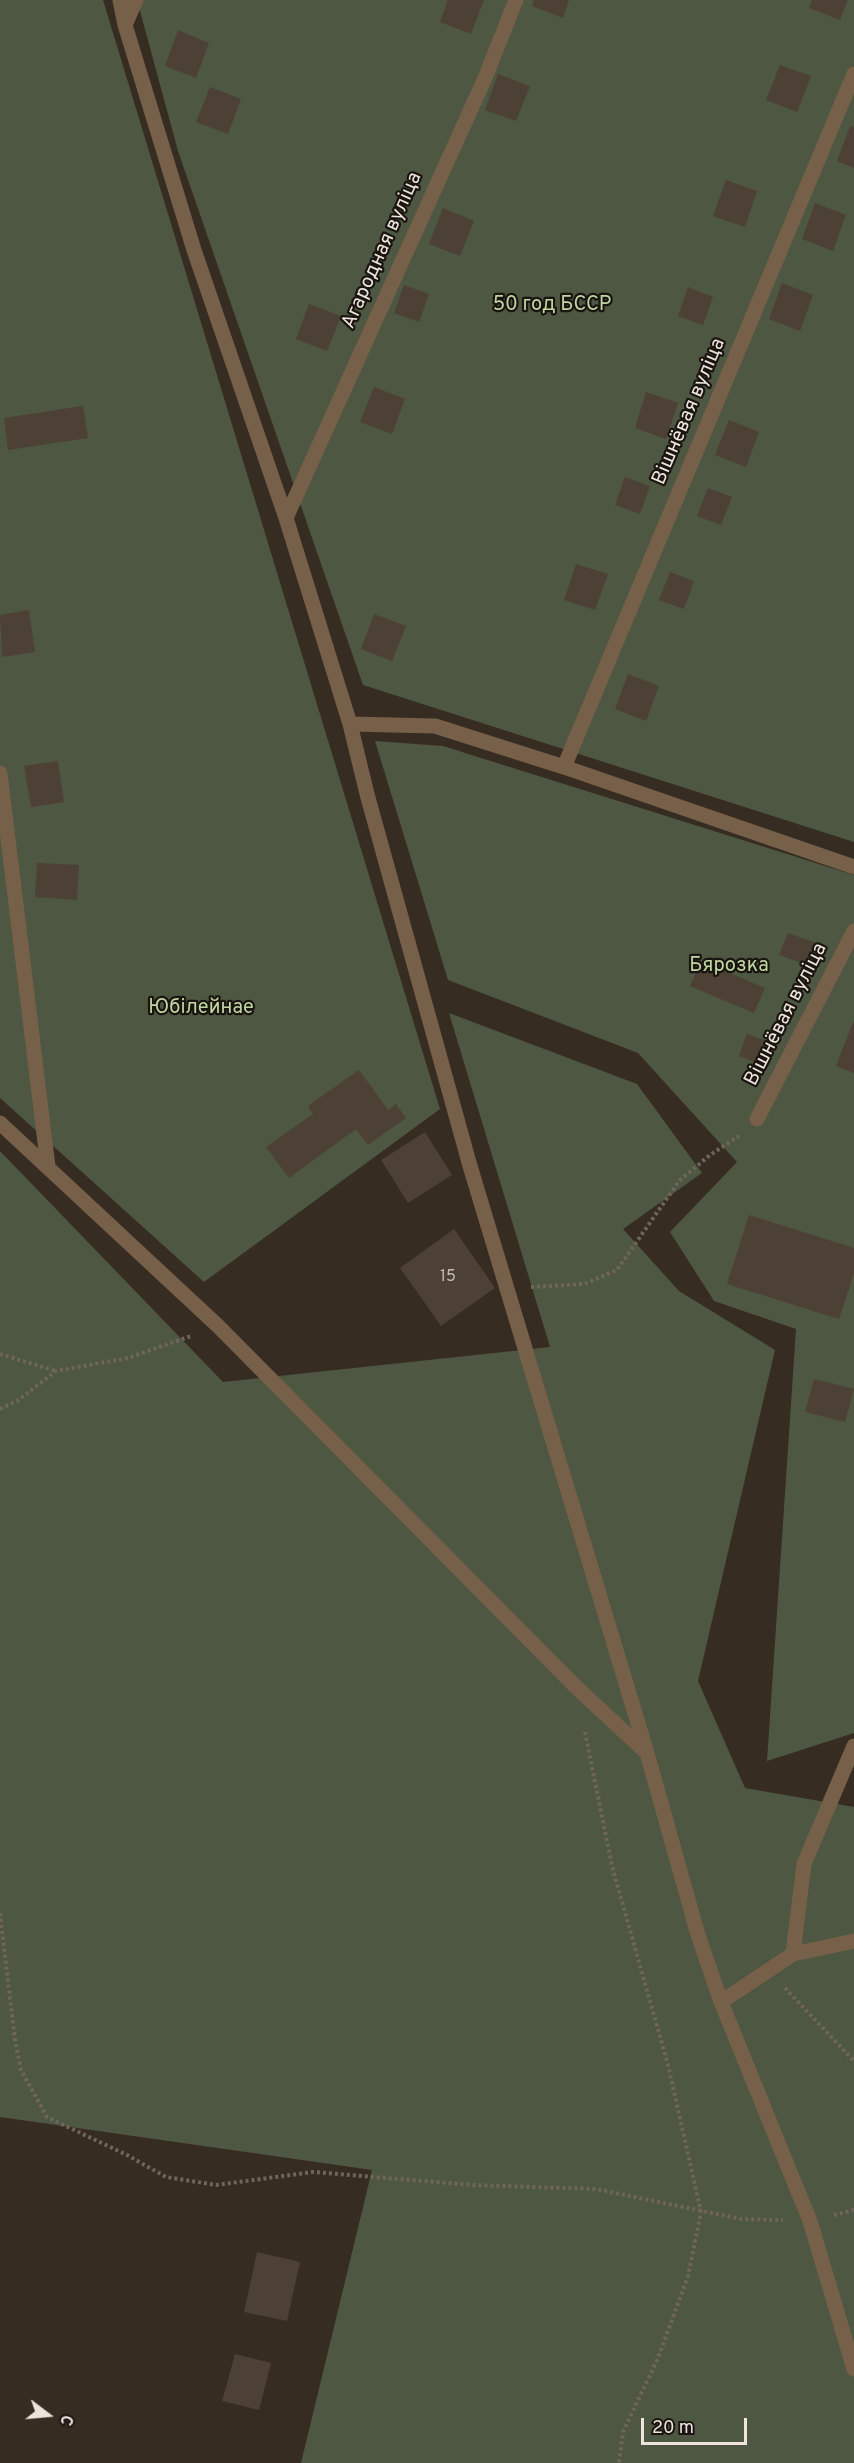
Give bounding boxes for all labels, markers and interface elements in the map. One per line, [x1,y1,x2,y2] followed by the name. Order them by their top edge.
[338,169,428,333] street label: Агародная вуліца
[493,294,611,318] park label: 50 год БССР
[648,335,732,489] street label: Вішнёвая вуліца
[741,940,833,1090] street label: Вішнёвая вуліца
[689,955,769,979] park label: Бярозка
[148,997,254,1021] park label: Юбілейнае
[440,1268,456,1288] house number: 15
[18,2385,78,2445] north arrow
[644,2406,750,2444] scale bar
[54,2412,76,2428] text: С
[652,2417,694,2440] text: 20 m

